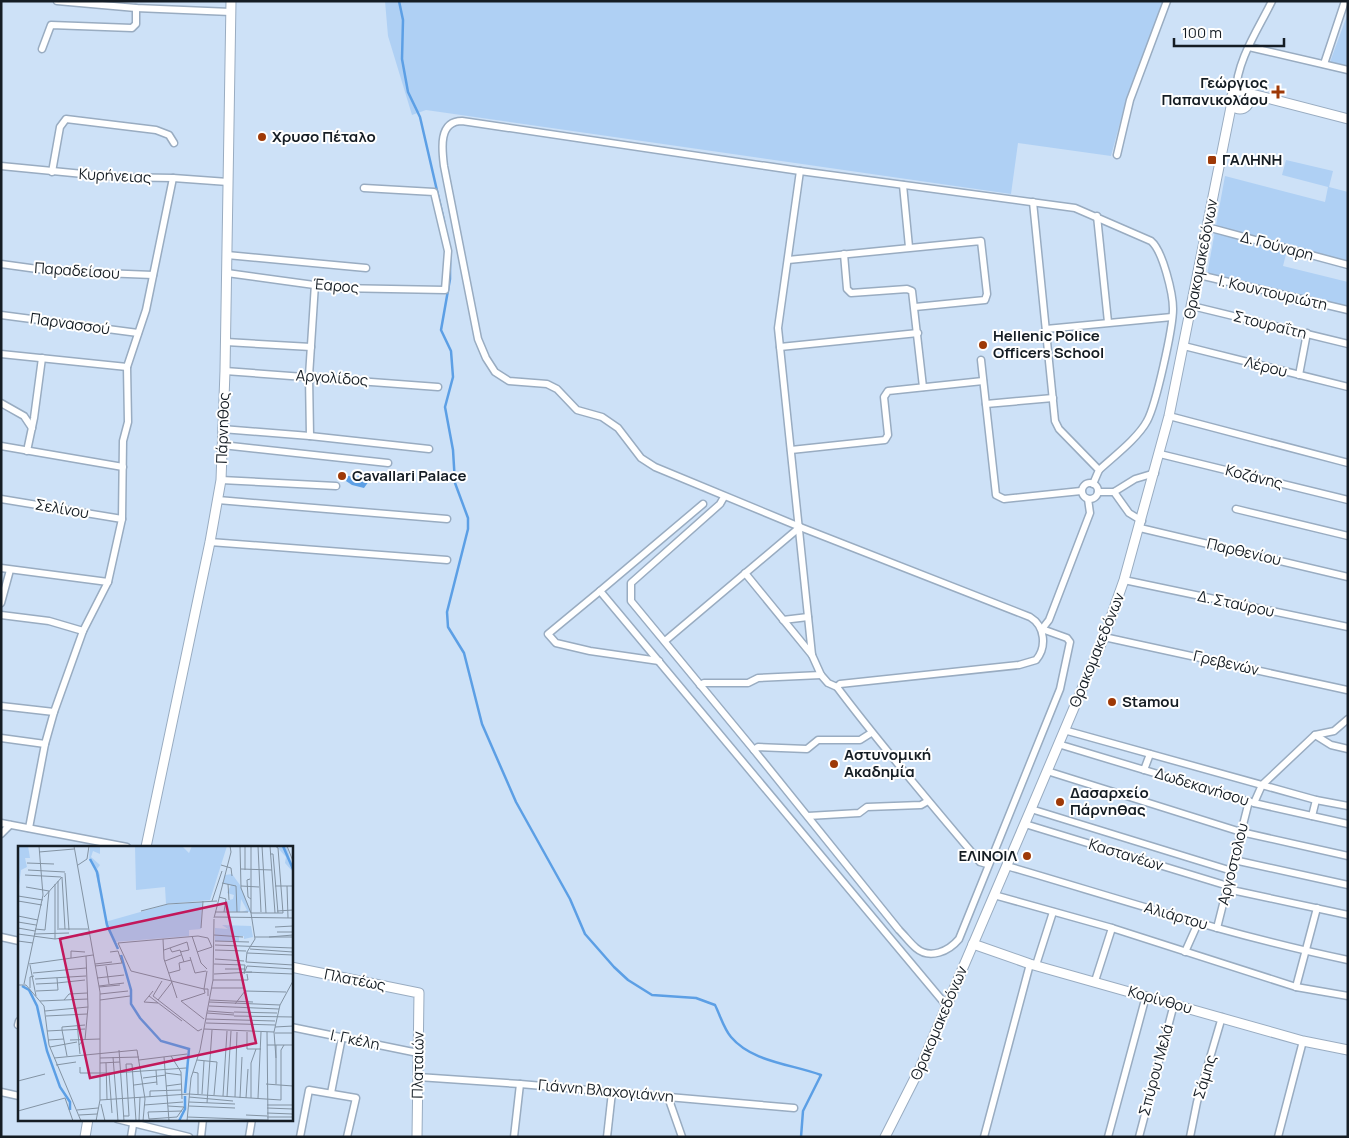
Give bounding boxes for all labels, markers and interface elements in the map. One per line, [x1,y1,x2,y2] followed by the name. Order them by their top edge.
[1174,15,1284,47] scale bar
[1182,22,1222,43] text: 100 m
[1161,72,1268,110] place label: Γεώργιος Παπανικολάου
[1272,86,1284,98] marker: Γεώργιος Παπανικολάου
[272,126,376,147] place label: Χρυσο Πέταλο
[256,131,268,143] marker: Χρυσο Πέταλο
[1222,149,1282,170] place label: ΓΑΛΗΝΗ
[1206,154,1218,166] marker: ΓΑΛΗΝΗ
[78,163,152,188] street label: Κυρήνειας
[1179,197,1223,321] street label: Θρακομακεδόνων
[1238,226,1316,265] street label: Δ. Γούναρη
[34,257,120,284] street label: Παραδείσου
[1217,270,1330,315] street label: Ι. Κουντουριώτη
[312,273,360,298] street label: Έαρος
[1231,305,1309,344] street label: Στουραΐτη
[29,308,111,339] street label: Παρνασσού
[993,325,1104,363] place label: Hellenic Police Officers School
[977,339,989,351] marker: Hellenic Police Officers School
[1243,351,1290,382] street label: Λέρου
[295,364,369,391] street label: Αργολίδος
[211,392,234,464] street label: Πάρνηθος
[1223,459,1285,494] street label: Κοζάνης
[352,465,466,486] place label: Cavallari Palace
[336,470,348,482] marker: Cavallari Palace
[34,493,91,524] street label: Σελίνου
[1205,533,1283,570] street label: Παρθενίου
[1196,585,1276,622] street label: Δ. Σταύρου
[1064,589,1129,710] street label: Θρακομακεδόνων
[1191,645,1261,680] street label: Γρεβενών
[1122,691,1179,712] place label: Stamou
[1106,696,1118,708] marker: Stamou
[844,744,931,782] place label: Αστυνομική Ακαδημία
[828,758,840,770] marker: Αστυνομική Ακαδημία
[1153,762,1252,811] street label: Δωδεκανήσου
[1070,782,1149,820] place label: Δασαρχείο Πάρνηθας
[1054,796,1066,808] marker: Δασαρχείο Πάρνηθας
[1212,821,1253,907] street label: Αργοστολου
[1086,833,1166,876] street label: Καστανέων
[959,845,1017,866] place label: ΕΛΙΝΟΙΛ
[18,846,292,1120] inset map
[1021,850,1033,862] marker: ΕΛΙΝΟΙΛ
[1142,896,1210,935] street label: Αλιάρτου
[905,962,972,1083] street label: Θρακομακεδόνων
[323,963,388,996] street label: Πλατέως
[1126,980,1195,1019] street label: Κορίνθου
[1133,1022,1178,1118] street label: Σπύρου Μελά
[328,1024,382,1055] street label: Ι. Γκέλη
[406,1031,429,1099] street label: Πλαταιών
[1188,1052,1221,1101] street label: Σάμης
[537,1074,675,1107] street label: Γιάννη Βλαχογιάννη

